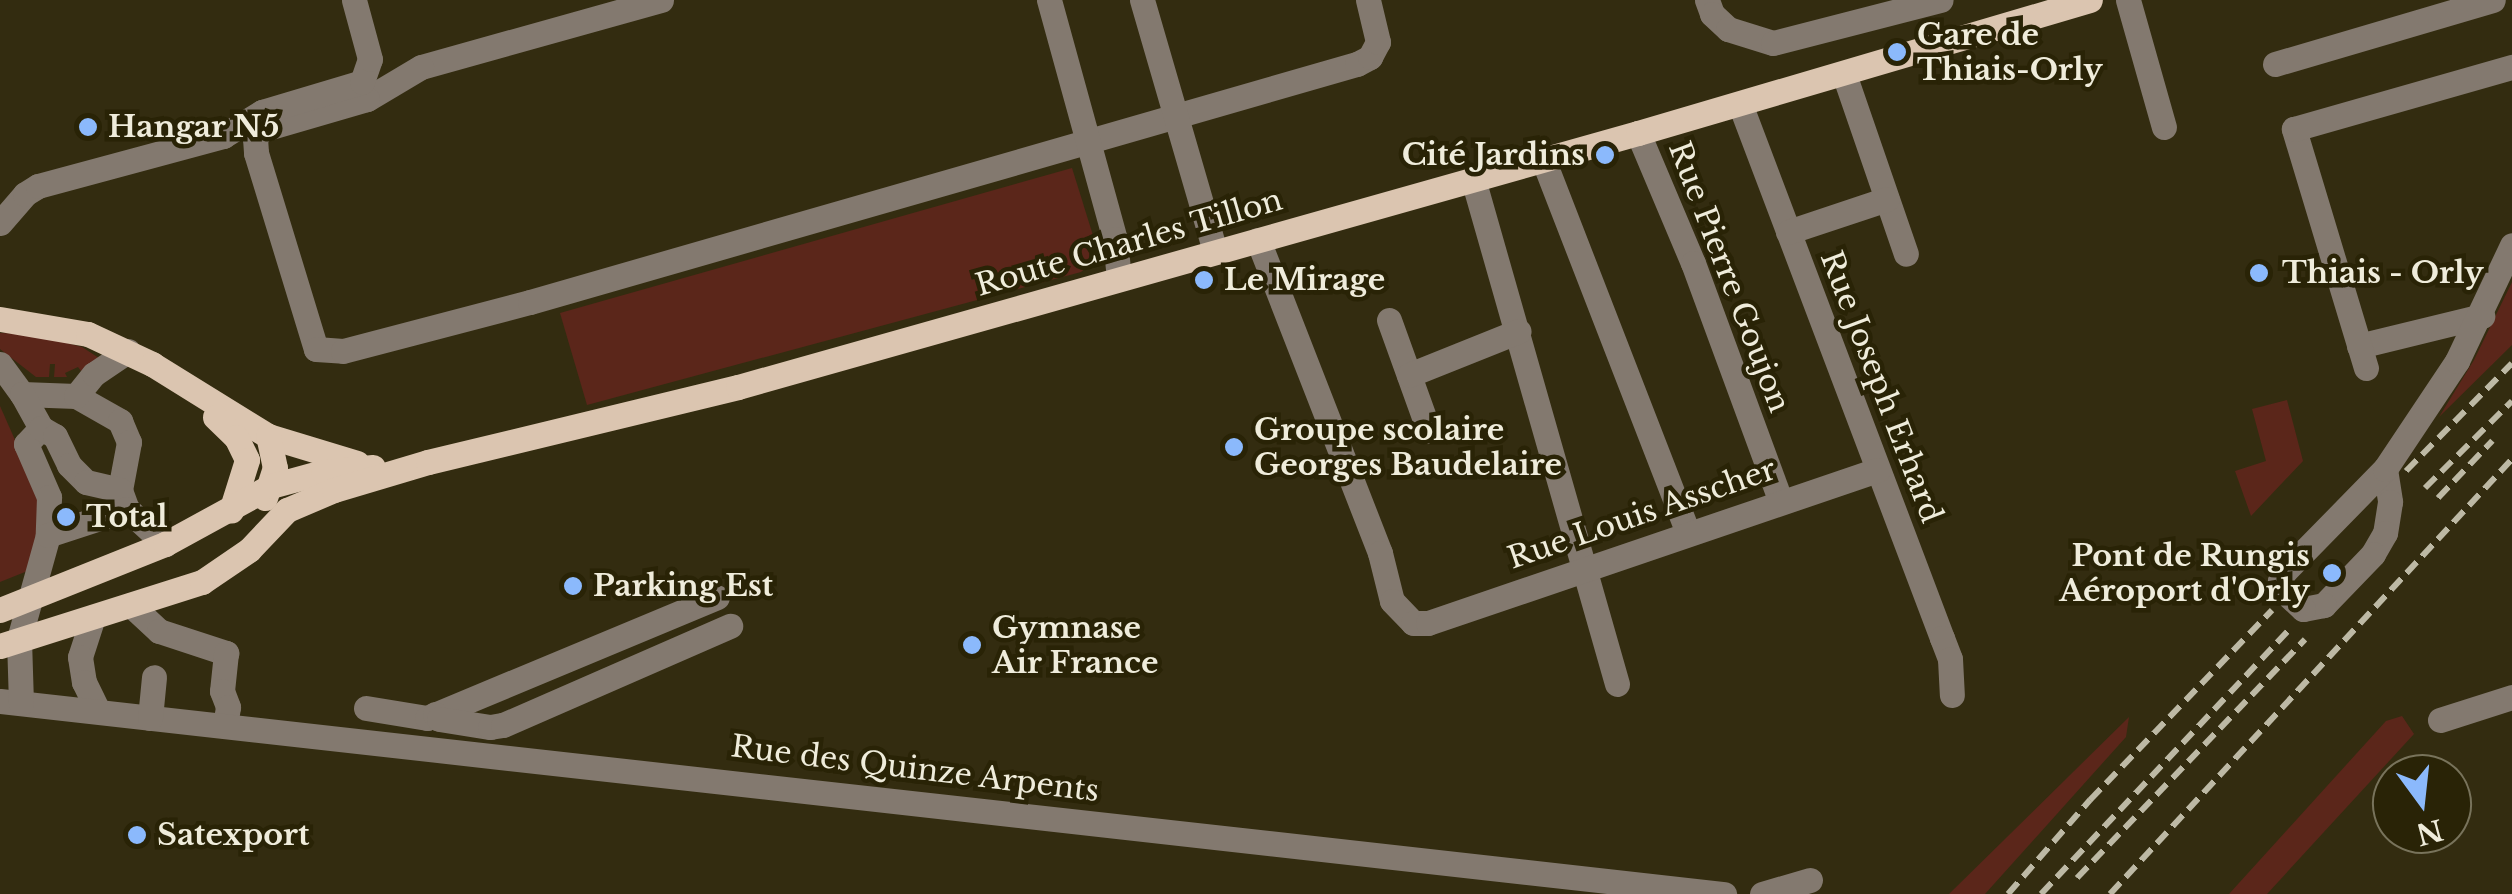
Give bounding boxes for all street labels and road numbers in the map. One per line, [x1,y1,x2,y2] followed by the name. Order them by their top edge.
[1661,137,1797,417] street label: Rue Pierre Goujon
[971,182,1287,304] street label: Route Charles Tillon
[1813,246,1949,528] street label: Rue Joseph Erhard
[1503,451,1781,577] street label: Rue Louis Asscher
[728,728,1102,810] street label: Rue des Quinze Arpents

